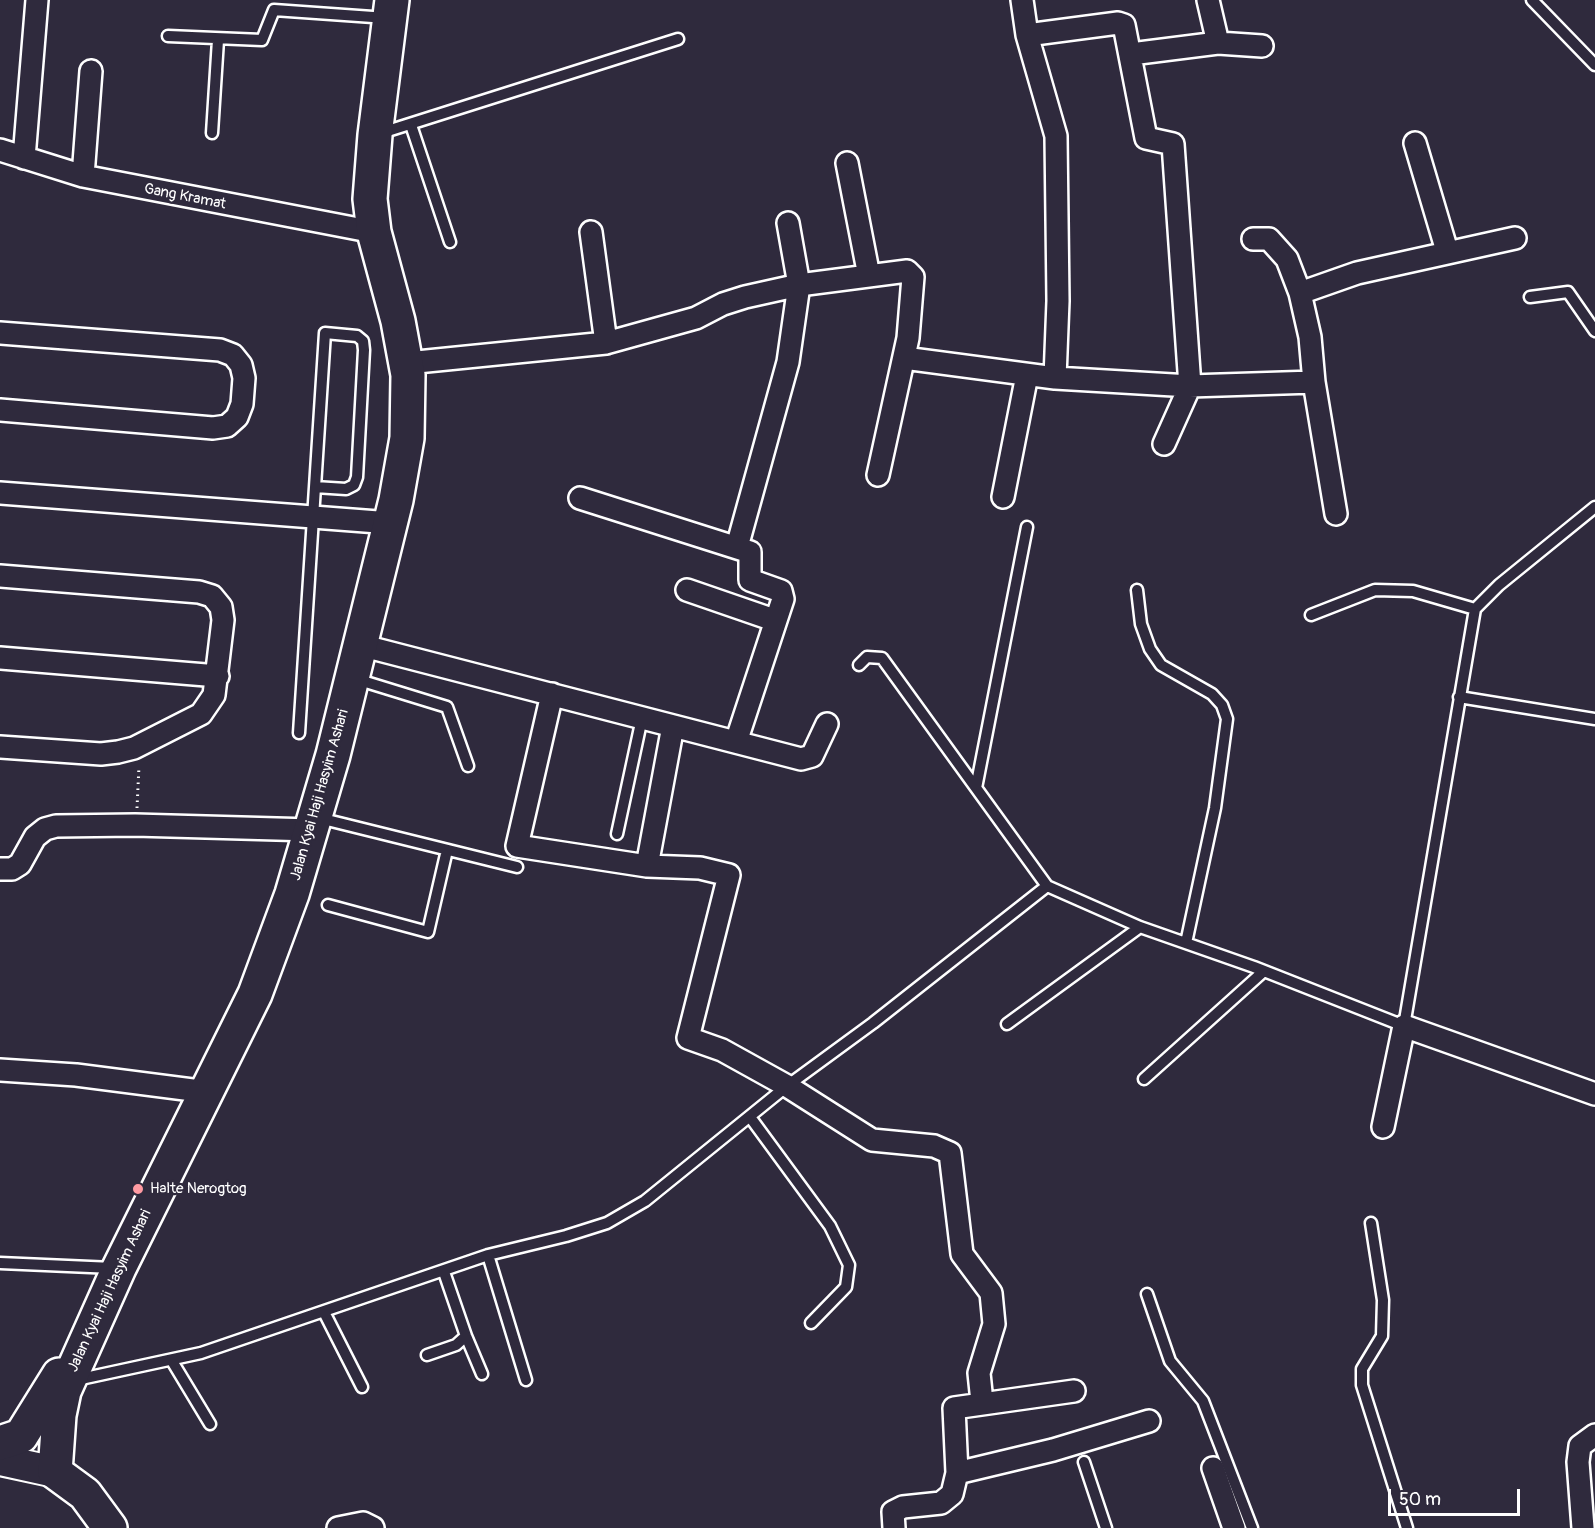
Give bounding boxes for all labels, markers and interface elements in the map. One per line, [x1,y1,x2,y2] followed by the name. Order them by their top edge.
[143,180,227,214] street label: Gang Kramat
[287,707,353,883] street label: Jalan Kyai Haji Hasyim Ashari
[150,1180,247,1198] place label: Halte Nerogtog
[131,1182,145,1196] marker: Halte Nerogtog
[64,1207,156,1375] street label: Jalan Kyai Haji Hasyim Ashari
[1391,1477,1523,1515] scale bar
[1399,1488,1441,1511] text: 50 m

